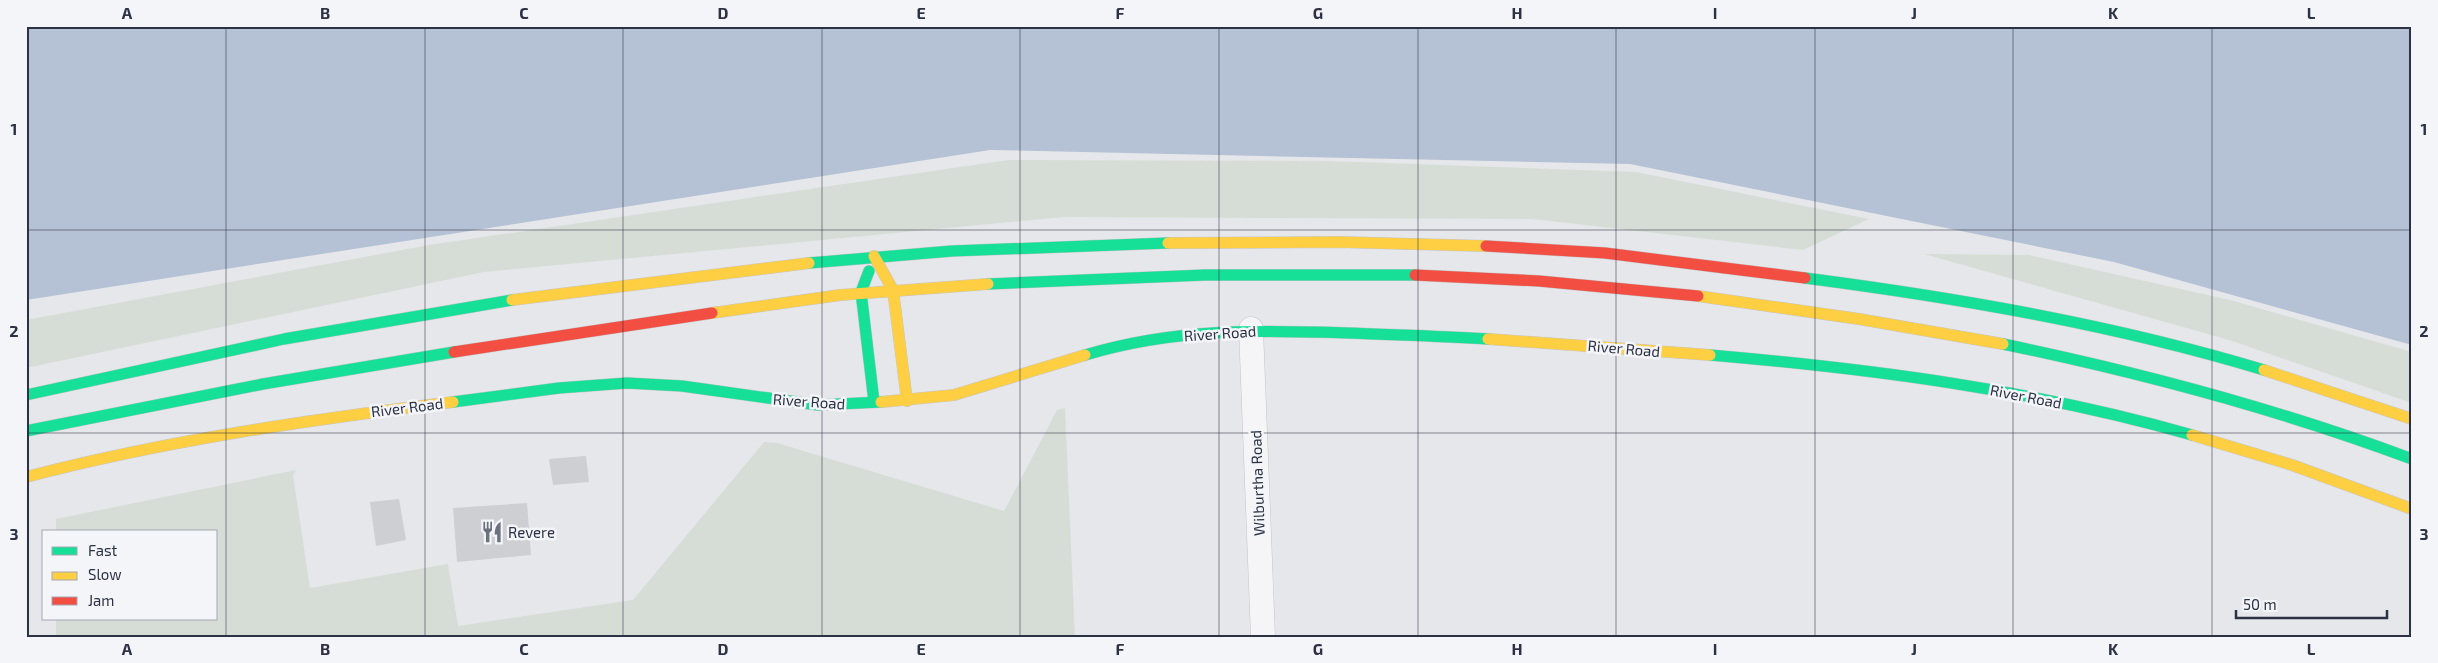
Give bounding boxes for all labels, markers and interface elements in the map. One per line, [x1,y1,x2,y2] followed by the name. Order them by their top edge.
[122,3,133,22] text: A
[320,3,330,22] text: B
[519,3,529,22] text: C
[718,3,729,22] text: D
[916,3,926,22] text: E
[1116,3,1125,22] text: F
[1313,3,1323,22] text: G
[1511,3,1523,22] text: H
[1713,3,1717,22] text: I
[1911,3,1917,22] text: J
[2108,3,2119,22] text: K
[2307,3,2316,22] text: L
[11,119,17,138] text: 1
[2421,119,2427,138] text: 1
[9,321,19,340] text: 2
[1183,321,1257,345] street label: River Road
[2419,321,2429,340] text: 2
[1587,336,1661,360] street label: River Road
[1989,380,2063,412] street label: River Road
[772,389,846,413] street label: River Road
[370,394,444,420] street label: River Road
[1246,430,1268,536] street label: Wilburtha Road
[479,519,505,545] restaurant icon: Revere
[508,523,555,541] place label: Revere
[9,524,19,543] text: 3
[2419,524,2429,543] text: 3
[42,530,218,620] legend
[88,541,118,559] text: Fast
[88,565,122,583] text: Slow
[2236,588,2387,620] scale bar
[88,591,114,609] text: Jam
[2243,595,2277,613] text: 50 m
[122,639,133,658] text: A
[320,639,330,658] text: B
[519,639,529,658] text: C
[718,639,729,658] text: D
[916,639,926,658] text: E
[1116,639,1125,658] text: F
[1313,639,1323,658] text: G
[1511,639,1523,658] text: H
[1713,639,1717,658] text: I
[1911,639,1917,658] text: J
[2108,639,2119,658] text: K
[2307,639,2316,658] text: L

